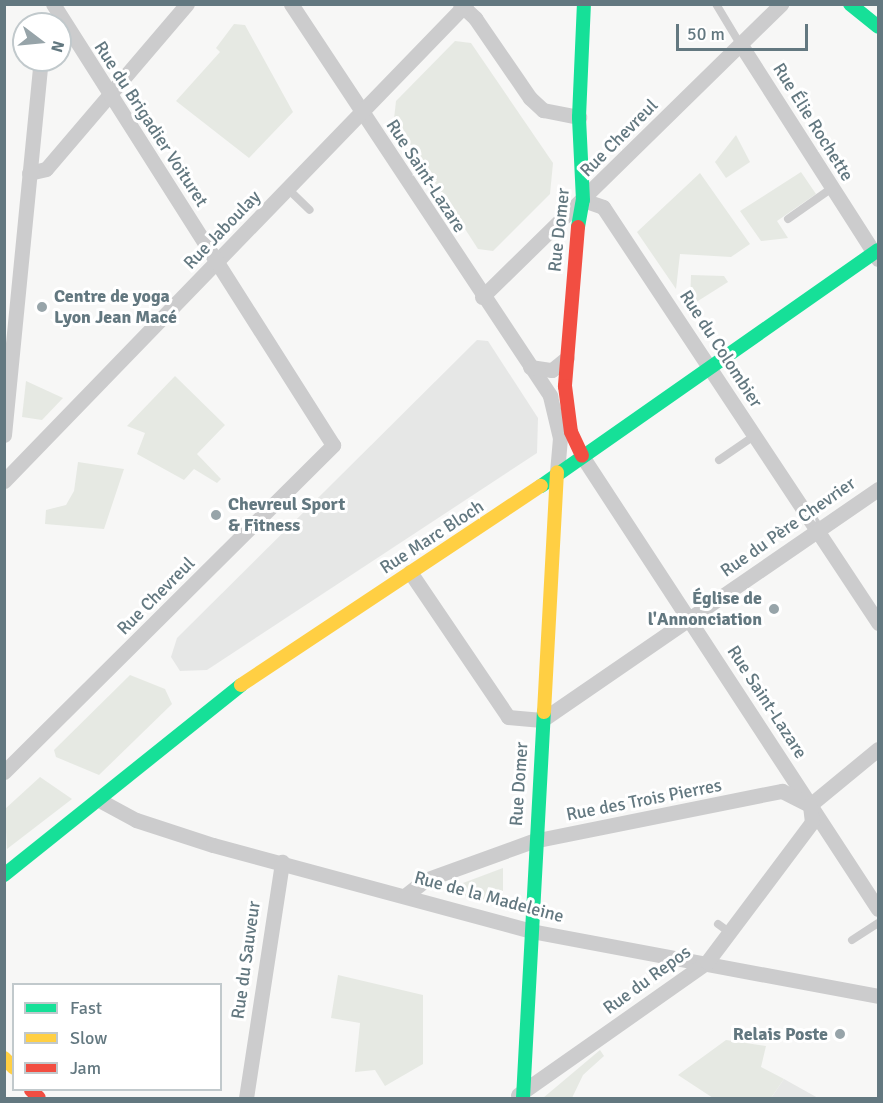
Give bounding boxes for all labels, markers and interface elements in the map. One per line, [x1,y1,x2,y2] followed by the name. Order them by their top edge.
[12,12,72,72] north arrow
[679,12,811,50] scale bar
[687,23,725,45] text: 50 m
[89,37,213,211] street label: Rue du Brigadier Voituret
[46,38,69,55] text: N
[768,59,858,185] street label: Rue Élie Rochette
[576,95,662,181] street label: Rue Chevreul
[381,115,471,237] street label: Rue Saint-Lazare
[179,186,265,274] street label: Rue Jaboulay
[544,187,574,273] street label: Rue Domer
[54,286,177,328] place label: Centre de yoga Lyon Jean Macé
[675,286,767,412] street label: Rue du Colombier
[35,300,49,314] marker: Centre de yoga Lyon Jean Macé
[716,472,860,582] street label: Rue du Père Chevrier
[228,494,345,536] place label: Chevreul Sport & Fitness
[376,495,488,579] street label: Rue Marc Bloch
[209,508,223,522] marker: Chevreul Sport & Fitness
[113,553,199,639] street label: Rue Chevreul
[648,588,762,630] place label: Église de l'Annonciation
[767,602,781,616] marker: Église de l'Annonciation
[722,641,812,763] street label: Rue Saint-Lazare
[505,741,533,827] street label: Rue Domer
[564,774,724,826] street label: Rue des Trois Pierres
[412,867,566,927] street label: Rue de la Madeleine
[227,900,265,1020] street label: Rue du Sauveur
[599,941,695,1019] street label: Rue du Repos
[12,983,222,1091] legend
[70,997,102,1019] text: Fast
[733,1023,828,1045] place label: Relais Poste
[70,1027,107,1049] text: Slow
[833,1027,847,1041] marker: Relais Poste
[70,1057,101,1079] text: Jam

